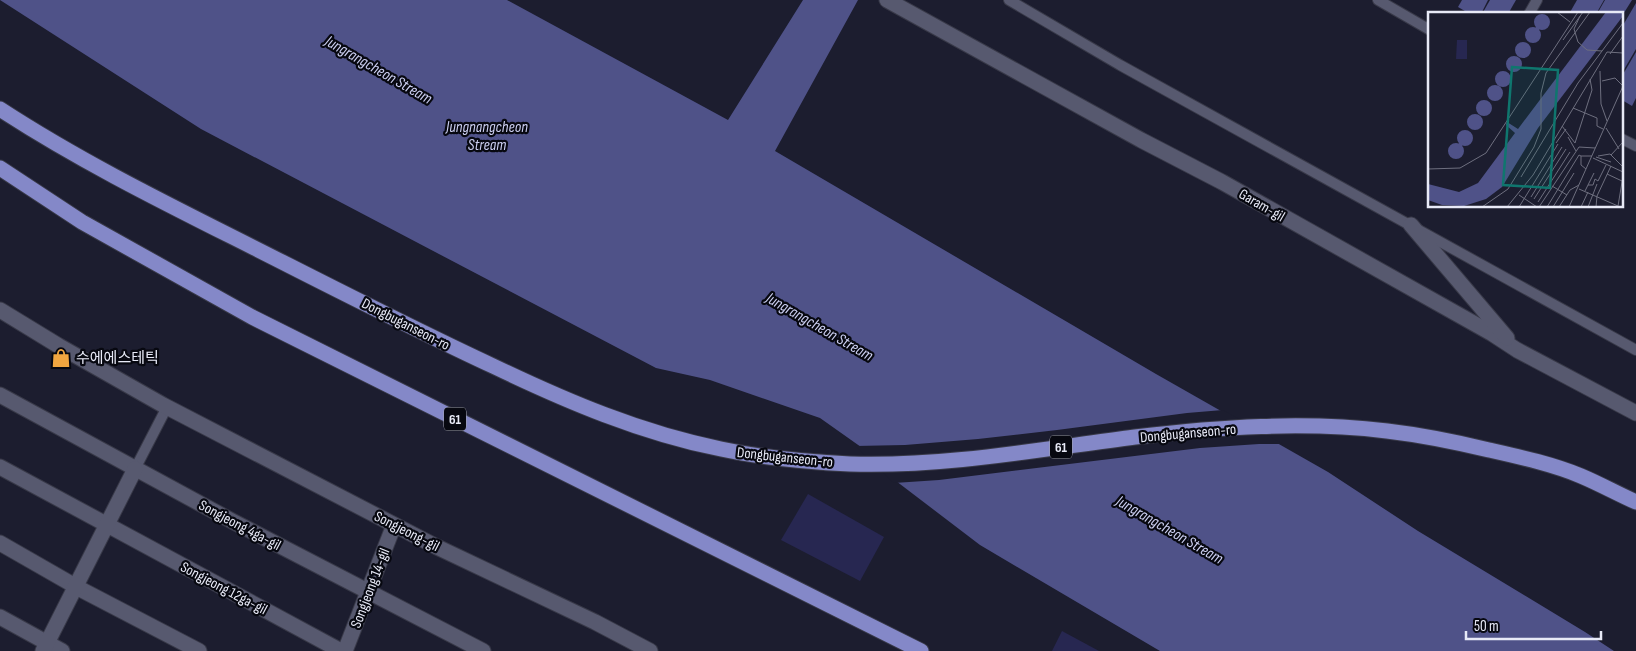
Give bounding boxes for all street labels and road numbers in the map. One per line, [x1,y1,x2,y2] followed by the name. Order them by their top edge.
[1235,185,1288,226] street label: Garam-gil
[359,294,453,355] street label: Dongbuganseon-ro
[444,408,466,430] road number: 61
[1139,420,1237,447] street label: Dongbuganseon-ro
[1050,436,1072,458] road number: 61
[736,443,834,472] street label: Dongbuganseon-ro
[195,496,284,555] street label: Songjeong 4ga-gil
[371,507,442,556] street label: Songjeong-gil
[347,546,394,631] street label: Songjeong 14-gil
[177,558,270,619] street label: Songjeong 12ga-gil

